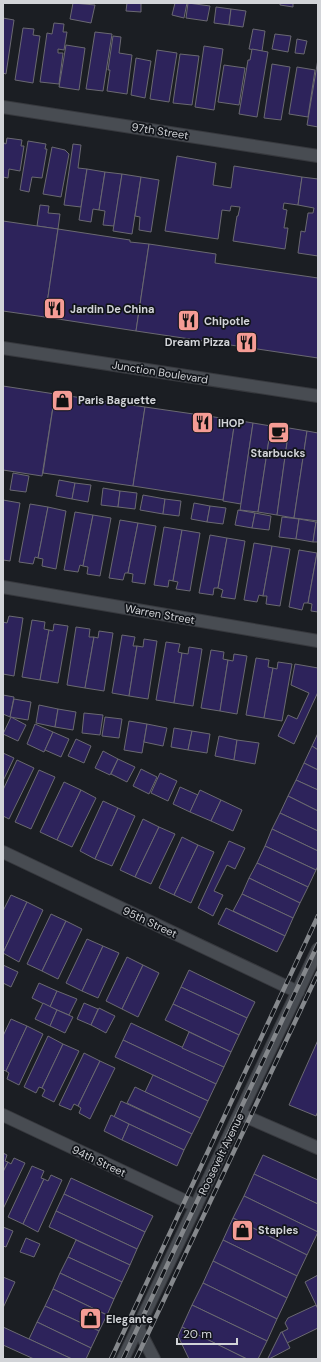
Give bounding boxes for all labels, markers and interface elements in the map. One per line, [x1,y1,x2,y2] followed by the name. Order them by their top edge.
[131,120,189,142] street label: 97th Street
[41,296,67,322] restaurant icon: Jardin De China
[70,302,155,316] place label: Jardin De China
[176,308,202,334] restaurant icon: Chipotle
[204,314,250,328] place label: Chipotle
[233,329,259,355] restaurant icon: Dream Pizza
[165,335,230,349] place label: Dream Pizza
[111,357,209,387] street label: Junction Boulevard
[50,387,76,413] shop icon: Paris Baguette
[78,393,157,407] place label: Paris Baguette
[189,410,215,436] restaurant icon: IHOP
[218,416,244,430] place label: IHOP
[265,420,291,446] cafe icon: Starbucks
[251,446,306,460] place label: Starbucks
[124,601,196,627] street label: Warren Street
[121,903,179,941] street label: 95th Street
[195,1111,247,1197] street label: Roosevelt Avenue
[70,1142,128,1180] street label: 94th Street
[230,1217,256,1243] shop icon: Staples
[258,1223,299,1237] place label: Staples
[78,1306,104,1332] shop icon: Elegante
[106,1312,153,1326] place label: Elegante
[177,1320,237,1346] scale bar
[183,1326,212,1342] text: 20 m

